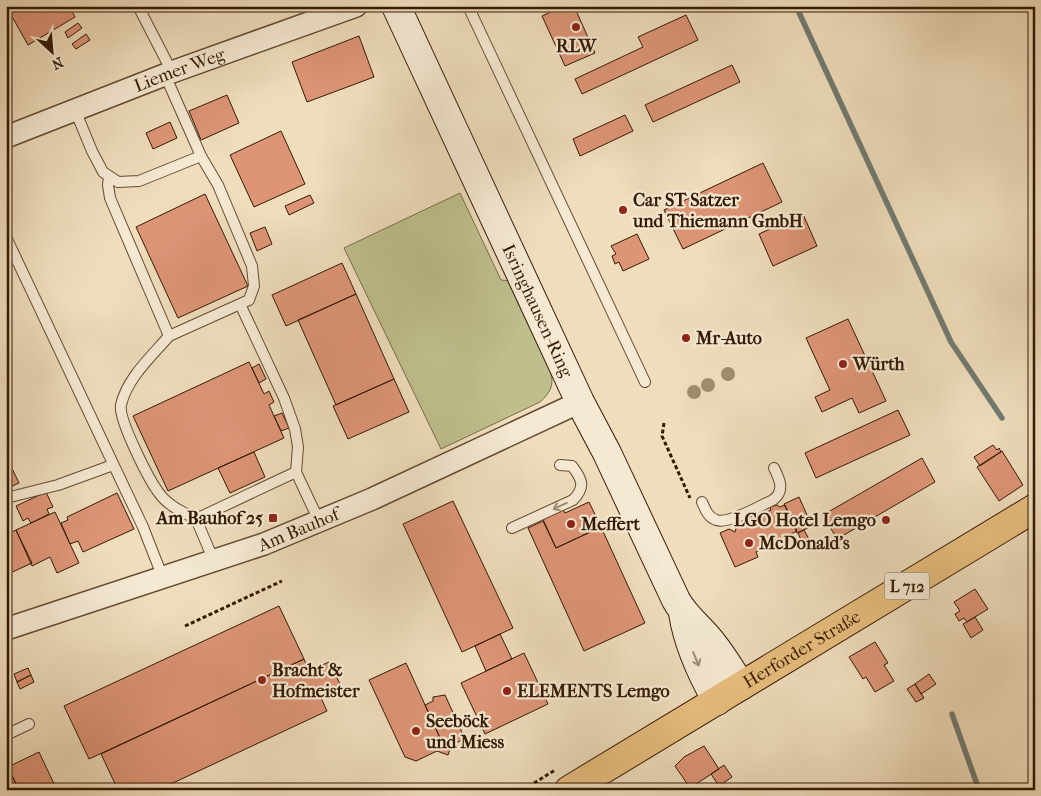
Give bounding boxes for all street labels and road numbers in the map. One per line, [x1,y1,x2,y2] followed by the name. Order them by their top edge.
[131,44,228,97] street label: Liemer Weg
[497,241,577,381] street label: Isringhausen-Ring
[254,502,346,557] street label: Am Bauhof
[884,572,930,600] road number: L 712
[739,606,865,693] street label: Herforder Straße

